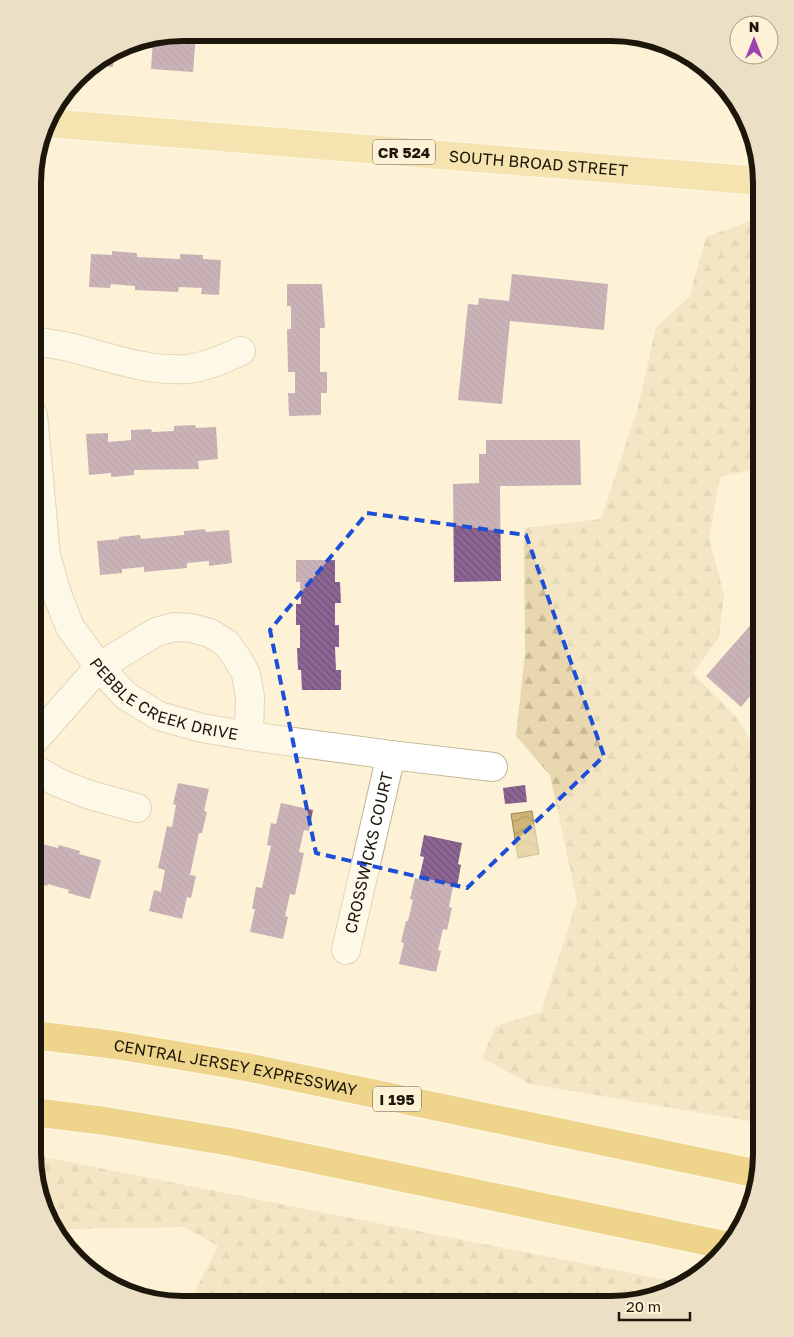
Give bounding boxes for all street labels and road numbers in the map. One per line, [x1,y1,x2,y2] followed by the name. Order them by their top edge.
[373,140,435,164] road number: CR 524
[448,146,629,180] street label: SOUTH BROAD STREET
[85,654,240,744] street label: PEBBLE CREEK DRIVE
[340,770,397,935] street label: CROSSWICKS COURT
[112,1035,359,1100] street label: CENTRAL JERSEY EXPRESSWAY
[373,1086,421,1112] road number: I 195

